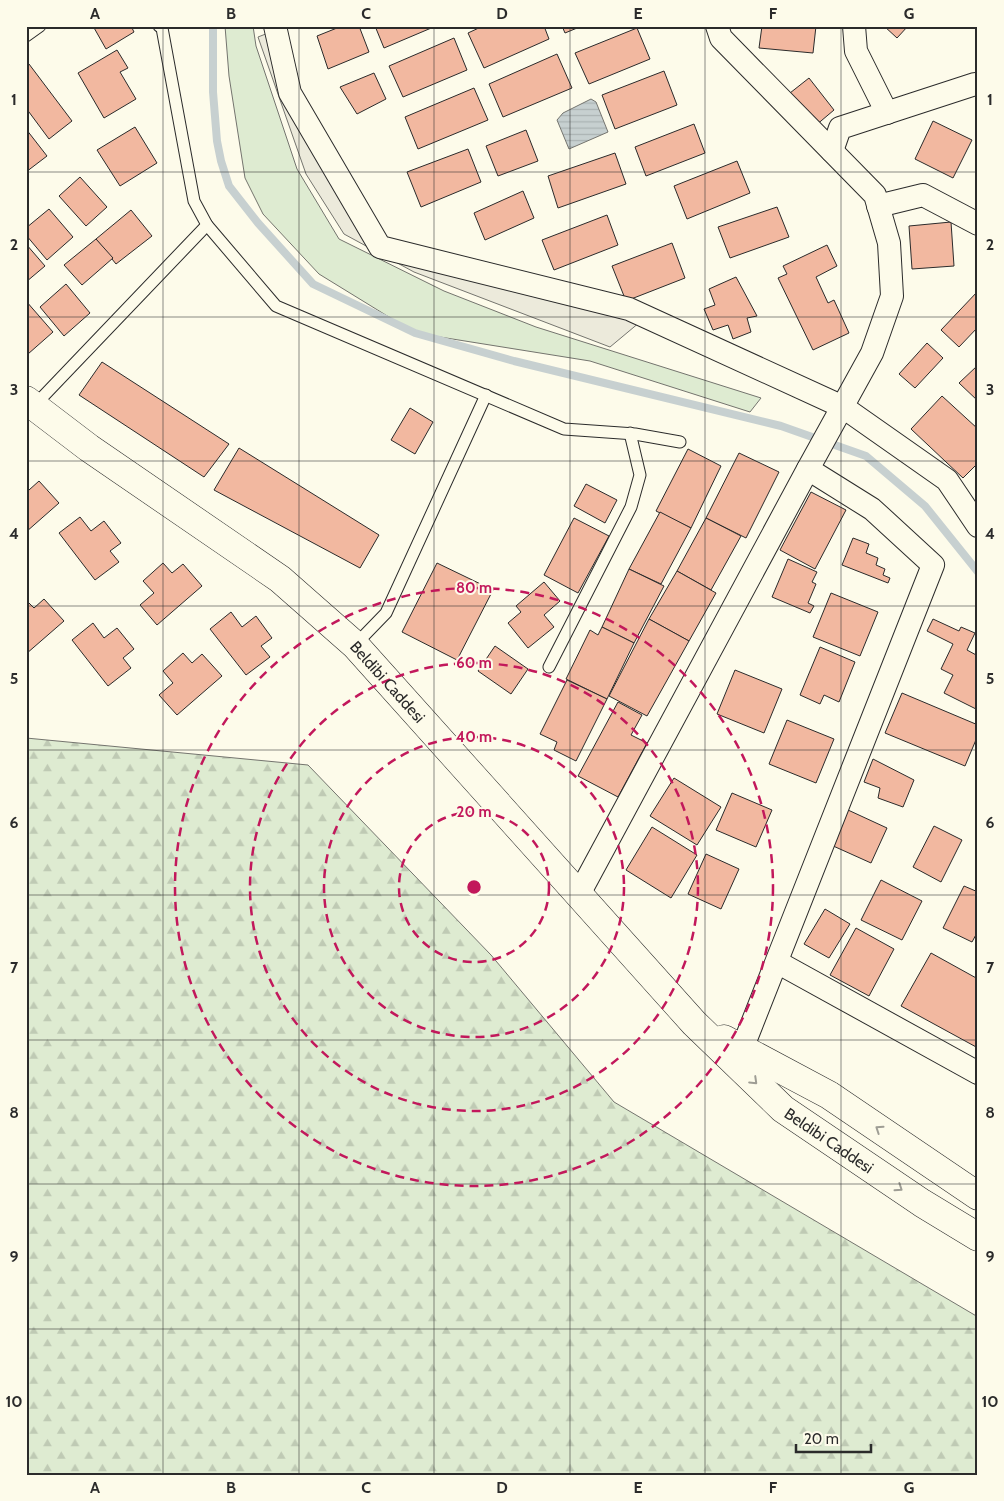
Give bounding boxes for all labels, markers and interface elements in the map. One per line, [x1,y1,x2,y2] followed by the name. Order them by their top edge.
[90,4,100,23] text: A
[226,4,236,23] text: B
[361,4,371,23] text: C
[496,4,508,23] text: D
[633,4,643,23] text: E
[769,4,778,23] text: F
[904,4,914,23] text: G
[11,90,17,109] text: 1
[987,90,993,109] text: 1
[10,235,18,254] text: 2
[986,235,994,254] text: 2
[10,380,18,399] text: 3
[986,380,994,399] text: 3
[9,524,19,543] text: 4
[985,524,995,543] text: 4
[456,579,492,597] text: 80 m
[346,637,429,726] street label: Beldibi Caddesi
[456,654,492,672] text: 60 m
[10,669,18,688] text: 5
[986,669,994,688] text: 5
[456,728,492,746] text: 40 m
[457,803,491,821] text: 20 m
[10,813,19,832] text: 6
[986,813,995,832] text: 6
[465,878,483,896] centre of rings
[10,958,19,977] text: 7
[986,958,995,977] text: 7
[749,1075,758,1084] one-way arrow
[9,1103,19,1122] text: 8
[781,1103,877,1177] street label: Beldibi Caddesi
[985,1103,995,1122] text: 8
[876,1126,885,1135] one-way arrow
[893,1182,903,1191] one-way arrow
[10,1247,19,1266] text: 9
[986,1247,995,1266] text: 9
[5,1392,23,1411] text: 10
[981,1392,999,1411] text: 10
[796,1421,872,1453] scale bar
[804,1430,839,1448] text: 20 m
[90,1478,100,1497] text: A
[226,1478,236,1497] text: B
[361,1478,371,1497] text: C
[496,1478,508,1497] text: D
[633,1478,643,1497] text: E
[769,1478,778,1497] text: F
[904,1478,914,1497] text: G

